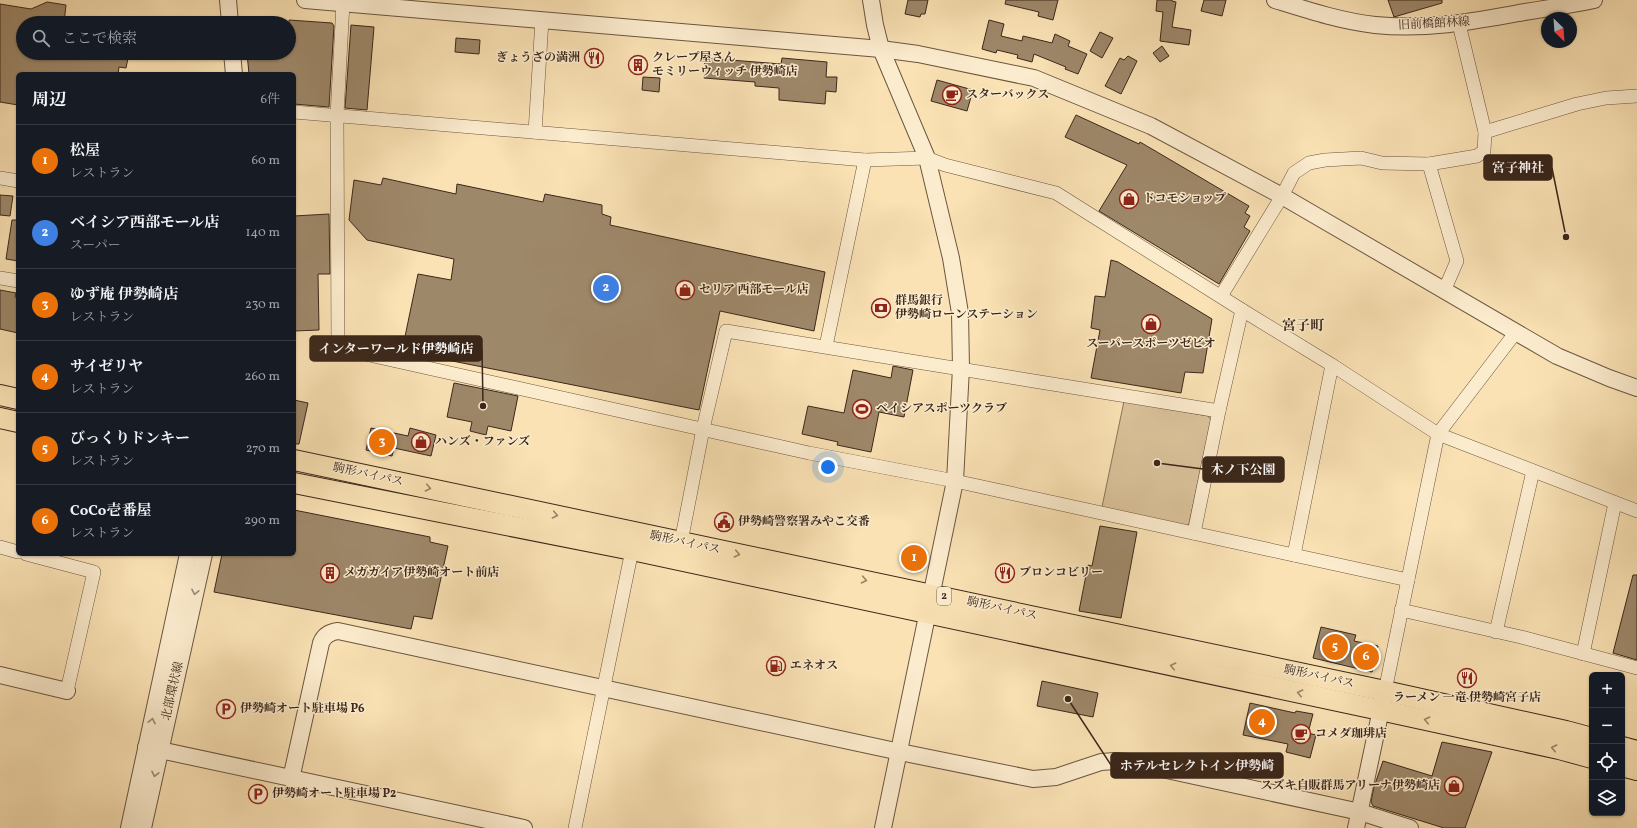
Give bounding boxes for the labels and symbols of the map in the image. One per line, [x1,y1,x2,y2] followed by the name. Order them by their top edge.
[1541,12,1577,48] north arrow
[1398,14,1470,34] street label: 旧前橋館林線
[583,47,605,69] restaurant icon: ぎょうざの満洲
[496,50,580,66] place label: ぎょうざの満洲
[652,50,798,80] place label: クレープ屋さん モミリーウィッチ 伊勢崎店
[627,54,649,76] building icon: クレープ屋さん モミリーウィッチ 伊勢崎店
[941,84,963,106] cafe icon: スターバックス
[966,87,1049,103] place label: スターバックス
[1484,155,1552,180] callout: 宮子神社
[1492,160,1544,178] text: 宮子神社
[1118,188,1140,210] shop icon: ドコモショップ
[1143,191,1226,207] place label: ドコモショップ
[593,273,619,303] pin: 2
[674,279,696,301] shop icon: セリア 西部モール店
[699,282,809,298] place label: セリア 西部モール店
[895,293,1038,323] place label: 群馬銀行 伊勢崎ローンステーション
[870,297,892,319] bank icon: 群馬銀行 伊勢崎ローンステーション
[1140,313,1162,335] shop icon: スーパースポーツゼビオ
[1282,317,1325,336] district label: 宮子町
[310,336,482,361] callout: インターワールド伊勢崎店
[1086,336,1216,352] place label: スーパースポーツゼビオ
[318,341,474,359] text: インターワールド伊勢崎店
[851,398,873,420] sports icon: ベイシアスポーツクラブ
[876,401,1007,417] place label: ベイシアスポーツクラブ
[369,427,395,457] pin: 3
[410,431,432,453] shop icon: ハンズ・ファンズ
[435,434,530,450] place label: ハンズ・ファンズ
[818,457,838,477] your location
[1203,457,1284,482] callout: 木ノ下公園
[331,460,405,490] street label: 駒形バイパス
[1210,462,1276,480] text: 木ノ下公園
[425,483,431,491] one-way arrow
[552,510,558,518] one-way arrow
[713,511,735,533] public building icon: 伊勢崎警察署みやこ交番
[738,514,870,530] place label: 伊勢崎警察署みやこ交番
[648,528,722,558] street label: 駒形バイパス
[901,543,927,573] pin: 1
[734,549,740,557] one-way arrow
[319,562,341,584] building icon: メガガイア伊勢崎オート前店
[994,562,1016,584] restaurant icon: ブロンコビリー
[344,565,499,581] place label: メガガイア伊勢崎オート前店
[1019,565,1103,581] place label: ブロンコビリー
[861,575,868,584] one-way arrow
[937,587,951,605] road number: 2
[192,589,200,595] one-way arrow
[965,594,1039,624] street label: 駒形バイパス
[1322,632,1348,662] pin: 5
[1353,642,1379,672] pin: 6
[765,655,787,677] fuel station icon: エネオス
[790,658,838,674] place label: エネオス
[158,660,188,722] street label: 北部環状線
[1170,662,1176,671] one-way arrow
[1282,662,1356,692] street label: 駒形バイパス
[1456,667,1478,689] restaurant icon: ラーメン 一竜 伊勢崎宮子店
[1297,689,1303,698] one-way arrow
[1393,690,1541,706] place label: ラーメン 一竜 伊勢崎宮子店
[215,698,237,720] parking icon: 伊勢崎オート駐車場 P6
[240,701,365,717] place label: 伊勢崎オート駐車場 P6
[1249,707,1275,737] pin: 4
[1424,717,1430,725] one-way arrow
[147,718,155,725] one-way arrow
[1290,723,1312,745] cafe icon: コメダ珈琲店
[1315,726,1387,742] place label: コメダ珈琲店
[1551,744,1558,752] one-way arrow
[1111,753,1283,778] callout: ホテルセレクトイン伊勢崎
[1120,758,1274,776] text: ホテルセレクトイン伊勢崎
[151,770,159,777] one-way arrow
[1443,775,1465,797] shop icon: スズキ自販群馬アリーナ伊勢崎店
[1260,778,1440,794] place label: スズキ自販群馬アリーナ伊勢崎店
[247,783,269,805] parking icon: 伊勢崎オート駐車場 P2
[272,786,396,802] place label: 伊勢崎オート駐車場 P2

